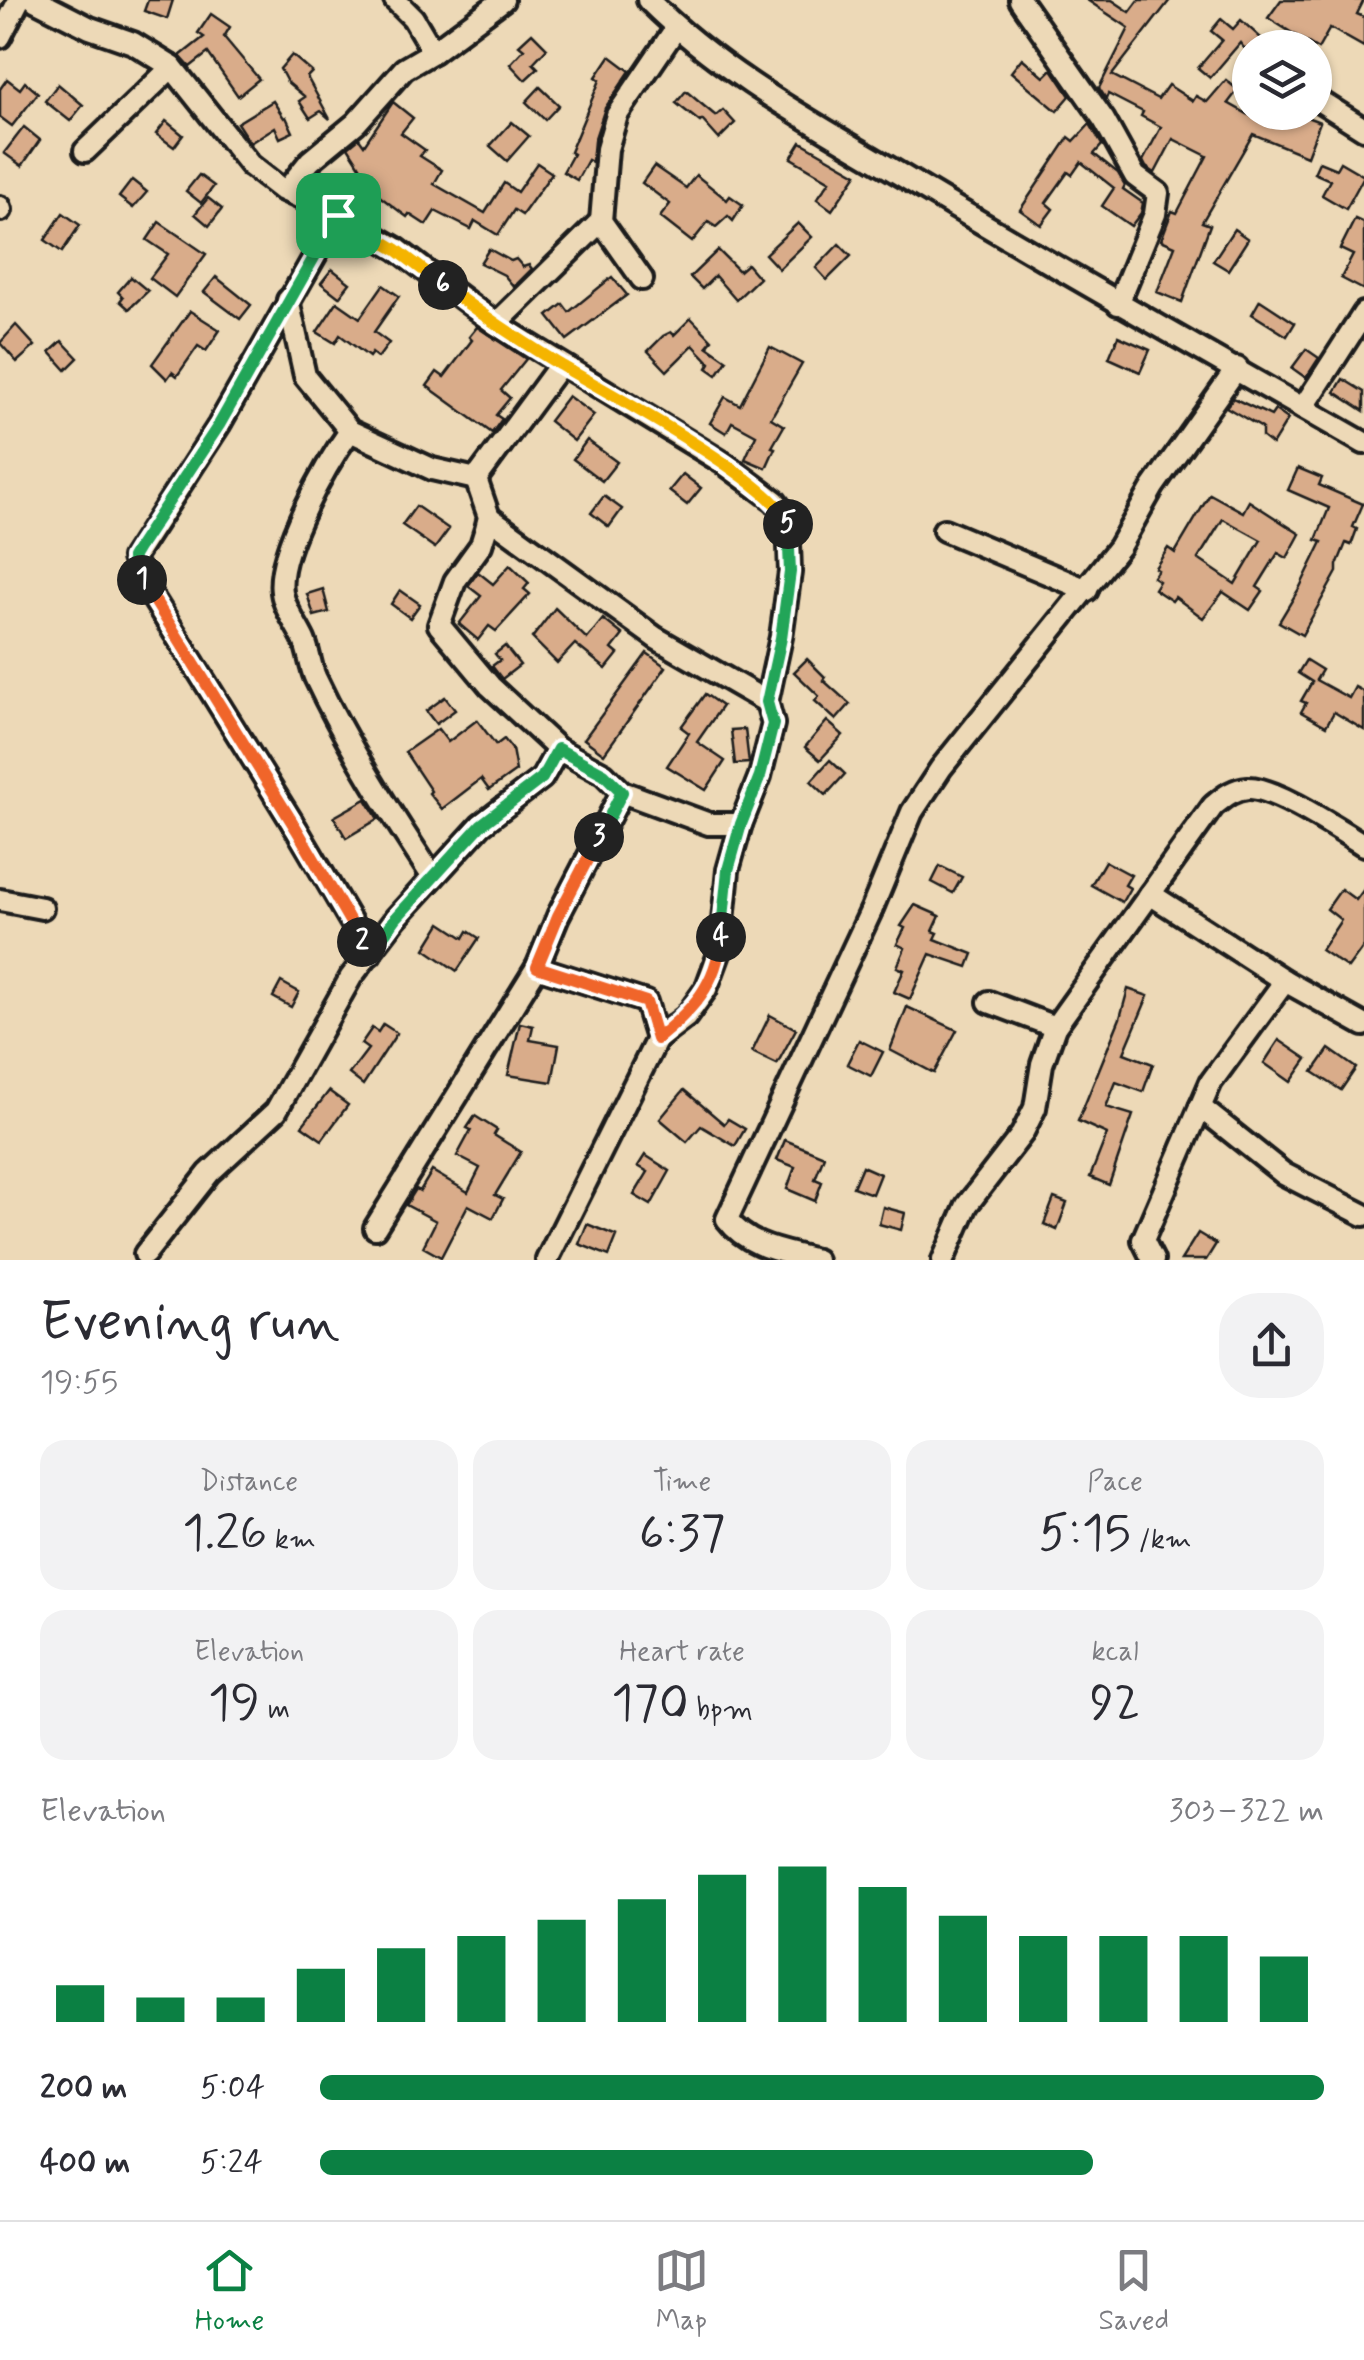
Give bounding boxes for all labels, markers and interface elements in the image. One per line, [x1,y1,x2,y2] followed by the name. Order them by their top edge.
[1232,30,1332,130] map controls
[1232,30,1332,130] button: layers
[296,173,381,258] pin
[311,188,366,243] icon: arrive
[418,260,468,310] pin: 6
[436,266,450,303] text: 6
[763,499,813,549] pin: 5
[780,505,796,542] text: 5
[117,555,167,605] pin: 1
[136,561,148,598] text: 1
[574,812,624,862] pin: 3
[593,818,605,855] text: 3
[696,912,746,962] pin: 4
[337,917,387,967] pin: 2
[713,918,729,955] text: 4
[355,923,369,960] text: 2
[40,1288,340,1360] text: Evening run
[1219,1293,1324,1398] button: share
[40,1362,118,1404] text: 19:55
[200,1464,298,1501] text: Distance
[653,1464,711,1501] text: Time
[1087,1464,1143,1501] text: Pace
[182,1501,267,1567] text: 1.26
[639,1501,725,1567] text: 6:37
[1039,1501,1131,1567] text: 5:15
[267,1522,316,1559] text: km
[1131,1522,1191,1559] text: /km
[194,1634,304,1671] text: Elevation
[619,1634,745,1671] text: Heart rate
[1091,1634,1139,1671] text: kcal
[208,1671,260,1737] text: 19
[611,1671,689,1737] text: 170
[1090,1671,1140,1737] text: 92
[260,1692,290,1729] text: m
[689,1692,753,1729] text: bpm
[40,1790,166,1832] text: Elevation
[1169,1790,1324,1832] text: 303–322 m
[40,2067,127,2109] text: 200 m
[200,2067,265,2109] text: 5:04
[40,2142,130,2184] text: 400 m
[200,2142,263,2184] text: 5:24
[195,2243,264,2340] tab: Home
[654,2243,709,2340] tab: Map
[1098,2243,1169,2340] tab: Saved

